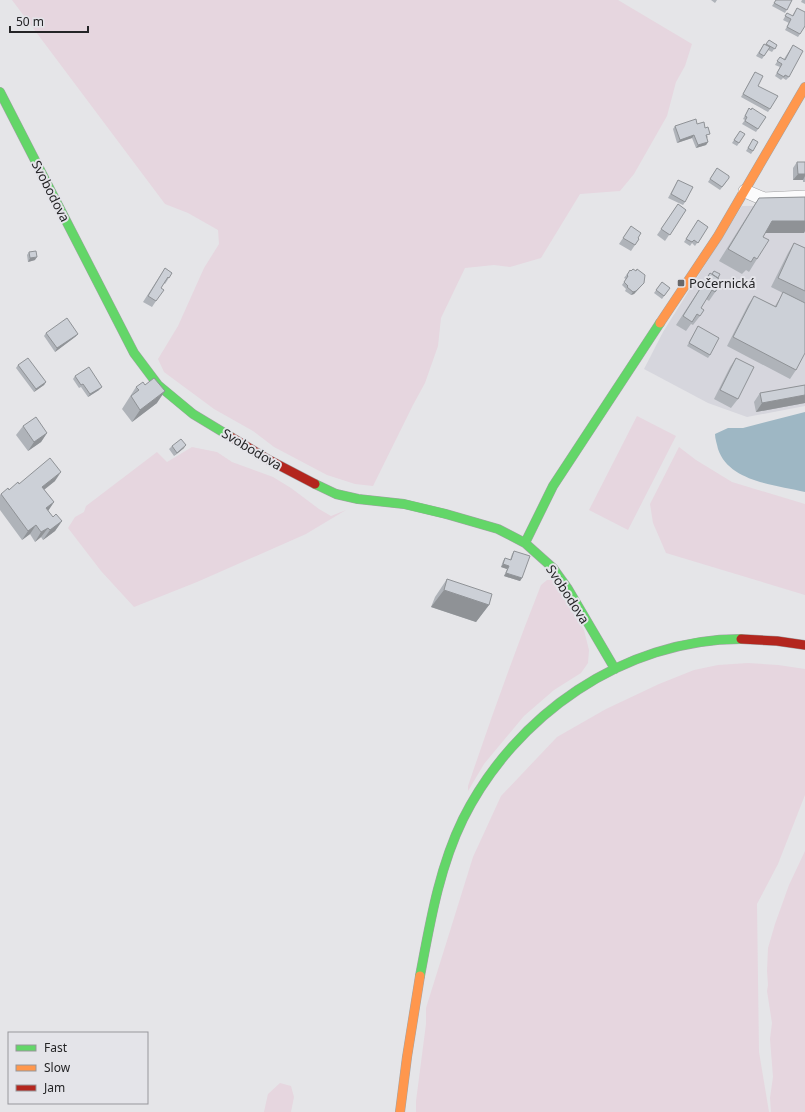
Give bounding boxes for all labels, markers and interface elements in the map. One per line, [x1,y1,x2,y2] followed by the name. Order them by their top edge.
[10,8,88,34] scale bar
[16,13,44,30] text: 50 m
[28,157,74,225] street label: Svobodova
[689,274,756,292] place label: Počernická
[676,278,686,288] marker: Počernická
[219,424,285,474] street label: Svobodova
[542,561,594,627] street label: Svobodova
[8,1032,148,1104] legend
[44,1039,68,1056] text: Fast
[44,1059,71,1076] text: Slow
[43,1079,65,1096] text: Jam

